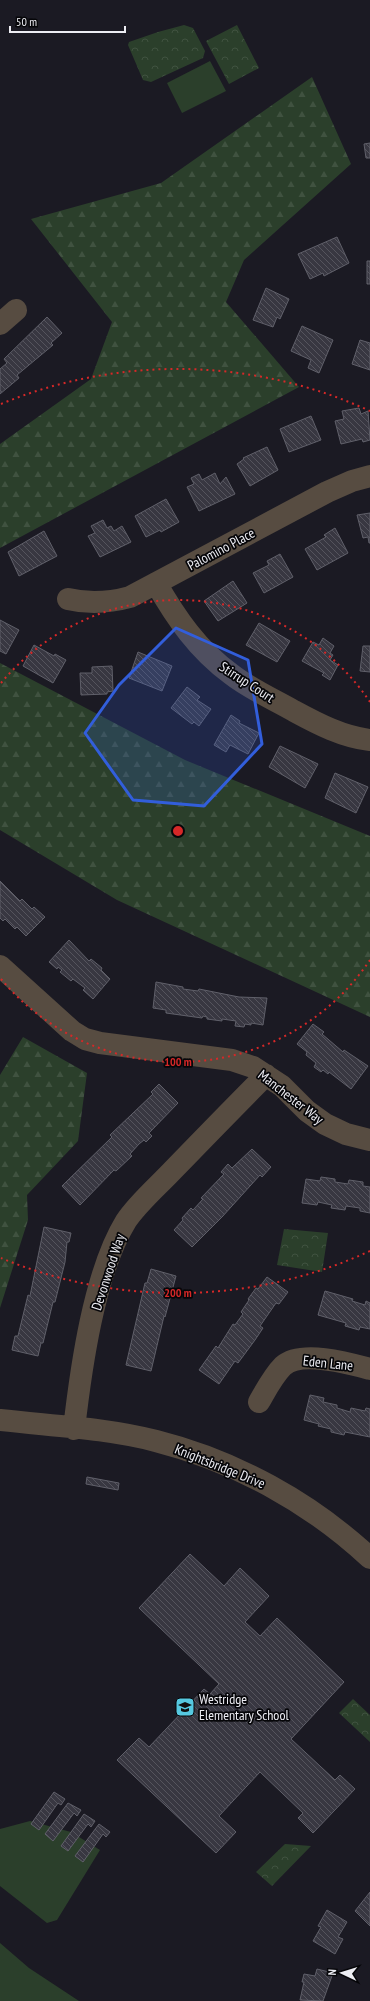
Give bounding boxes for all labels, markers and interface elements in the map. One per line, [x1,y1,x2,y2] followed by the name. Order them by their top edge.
[10,8,125,34] scale bar
[16,14,37,29] text: 50 m
[184,524,258,574] street label: Palomino Place
[216,658,278,706] street label: Stirrup Court
[171,824,185,838] centre of rings
[164,1054,192,1069] text: 100 m
[255,1066,328,1129] street label: Manchester Way
[87,1231,129,1313] street label: Devonwood Way
[164,1285,192,1300] text: 200 m
[302,1351,354,1375] street label: Eden Lane
[172,1440,268,1492] street label: Knightsbridge Drive
[199,1690,289,1724] place label: Westridge Elementary School
[174,1696,196,1718] school or university icon: Westridge Elementary School
[322,1953,362,1993] north arrow
[325,1969,339,1976] text: N

